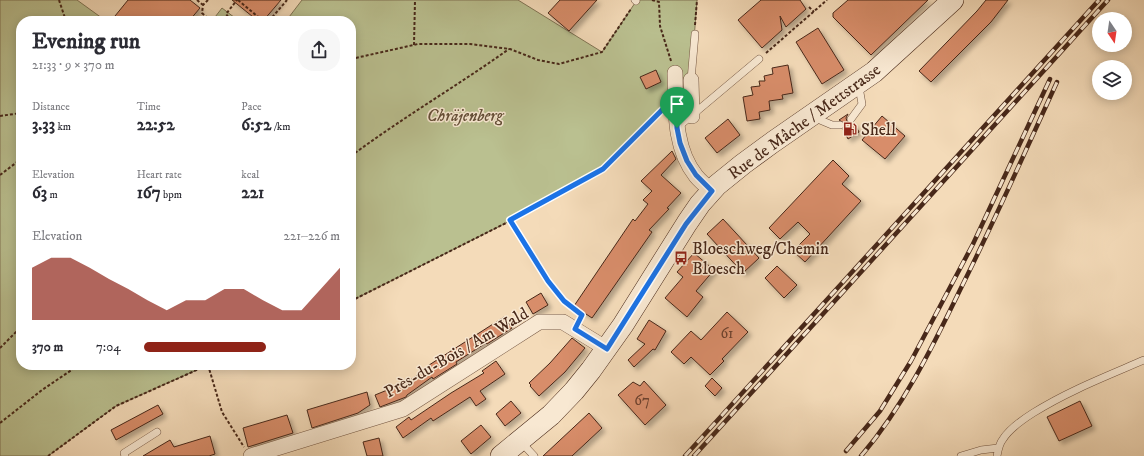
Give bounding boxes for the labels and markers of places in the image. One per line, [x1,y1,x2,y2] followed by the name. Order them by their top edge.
[660,87,694,128] pin
[861,119,896,141] place label: Shell
[842,121,858,137] fuel station icon: Shell
[692,238,829,280] place label: Bloeschweg/Chemin Bloesch
[673,250,689,266] bus stop icon: Bloeschweg/Chemin Bloesch

